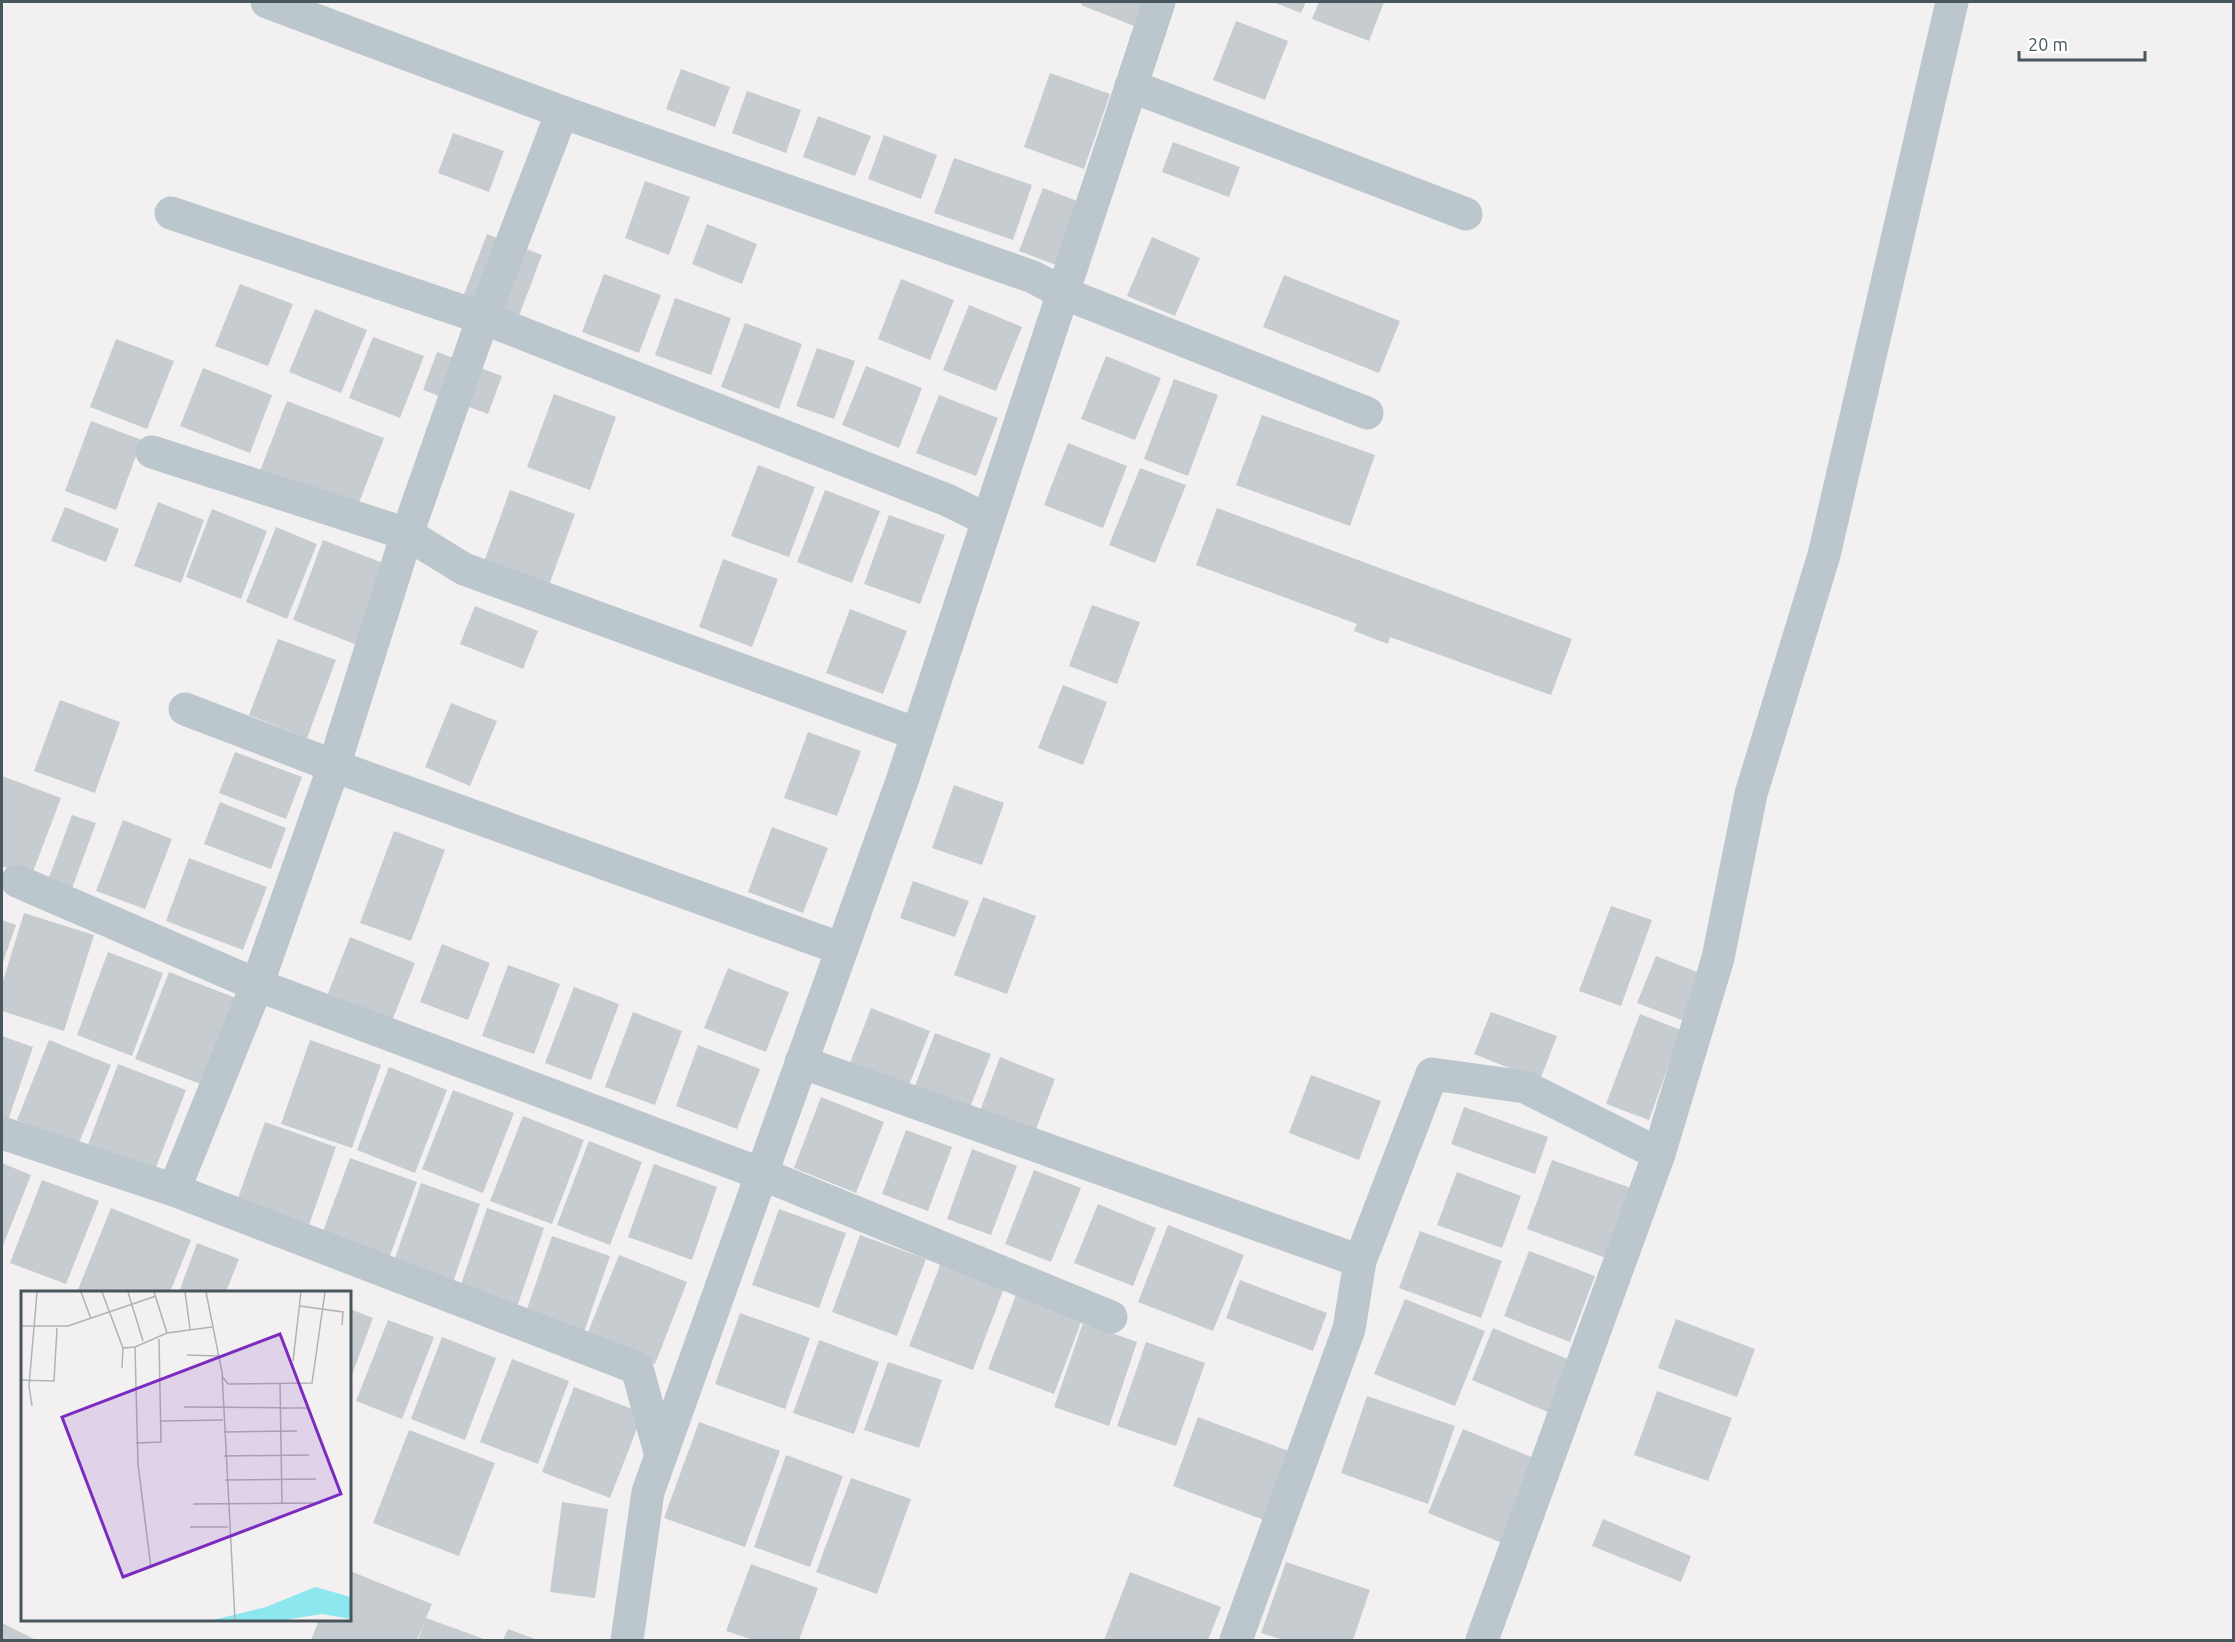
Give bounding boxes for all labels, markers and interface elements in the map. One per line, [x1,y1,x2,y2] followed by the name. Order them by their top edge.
[2019,24,2145,62] scale bar
[2028,34,2068,54] text: 20 m
[21,1291,351,1621] inset map

